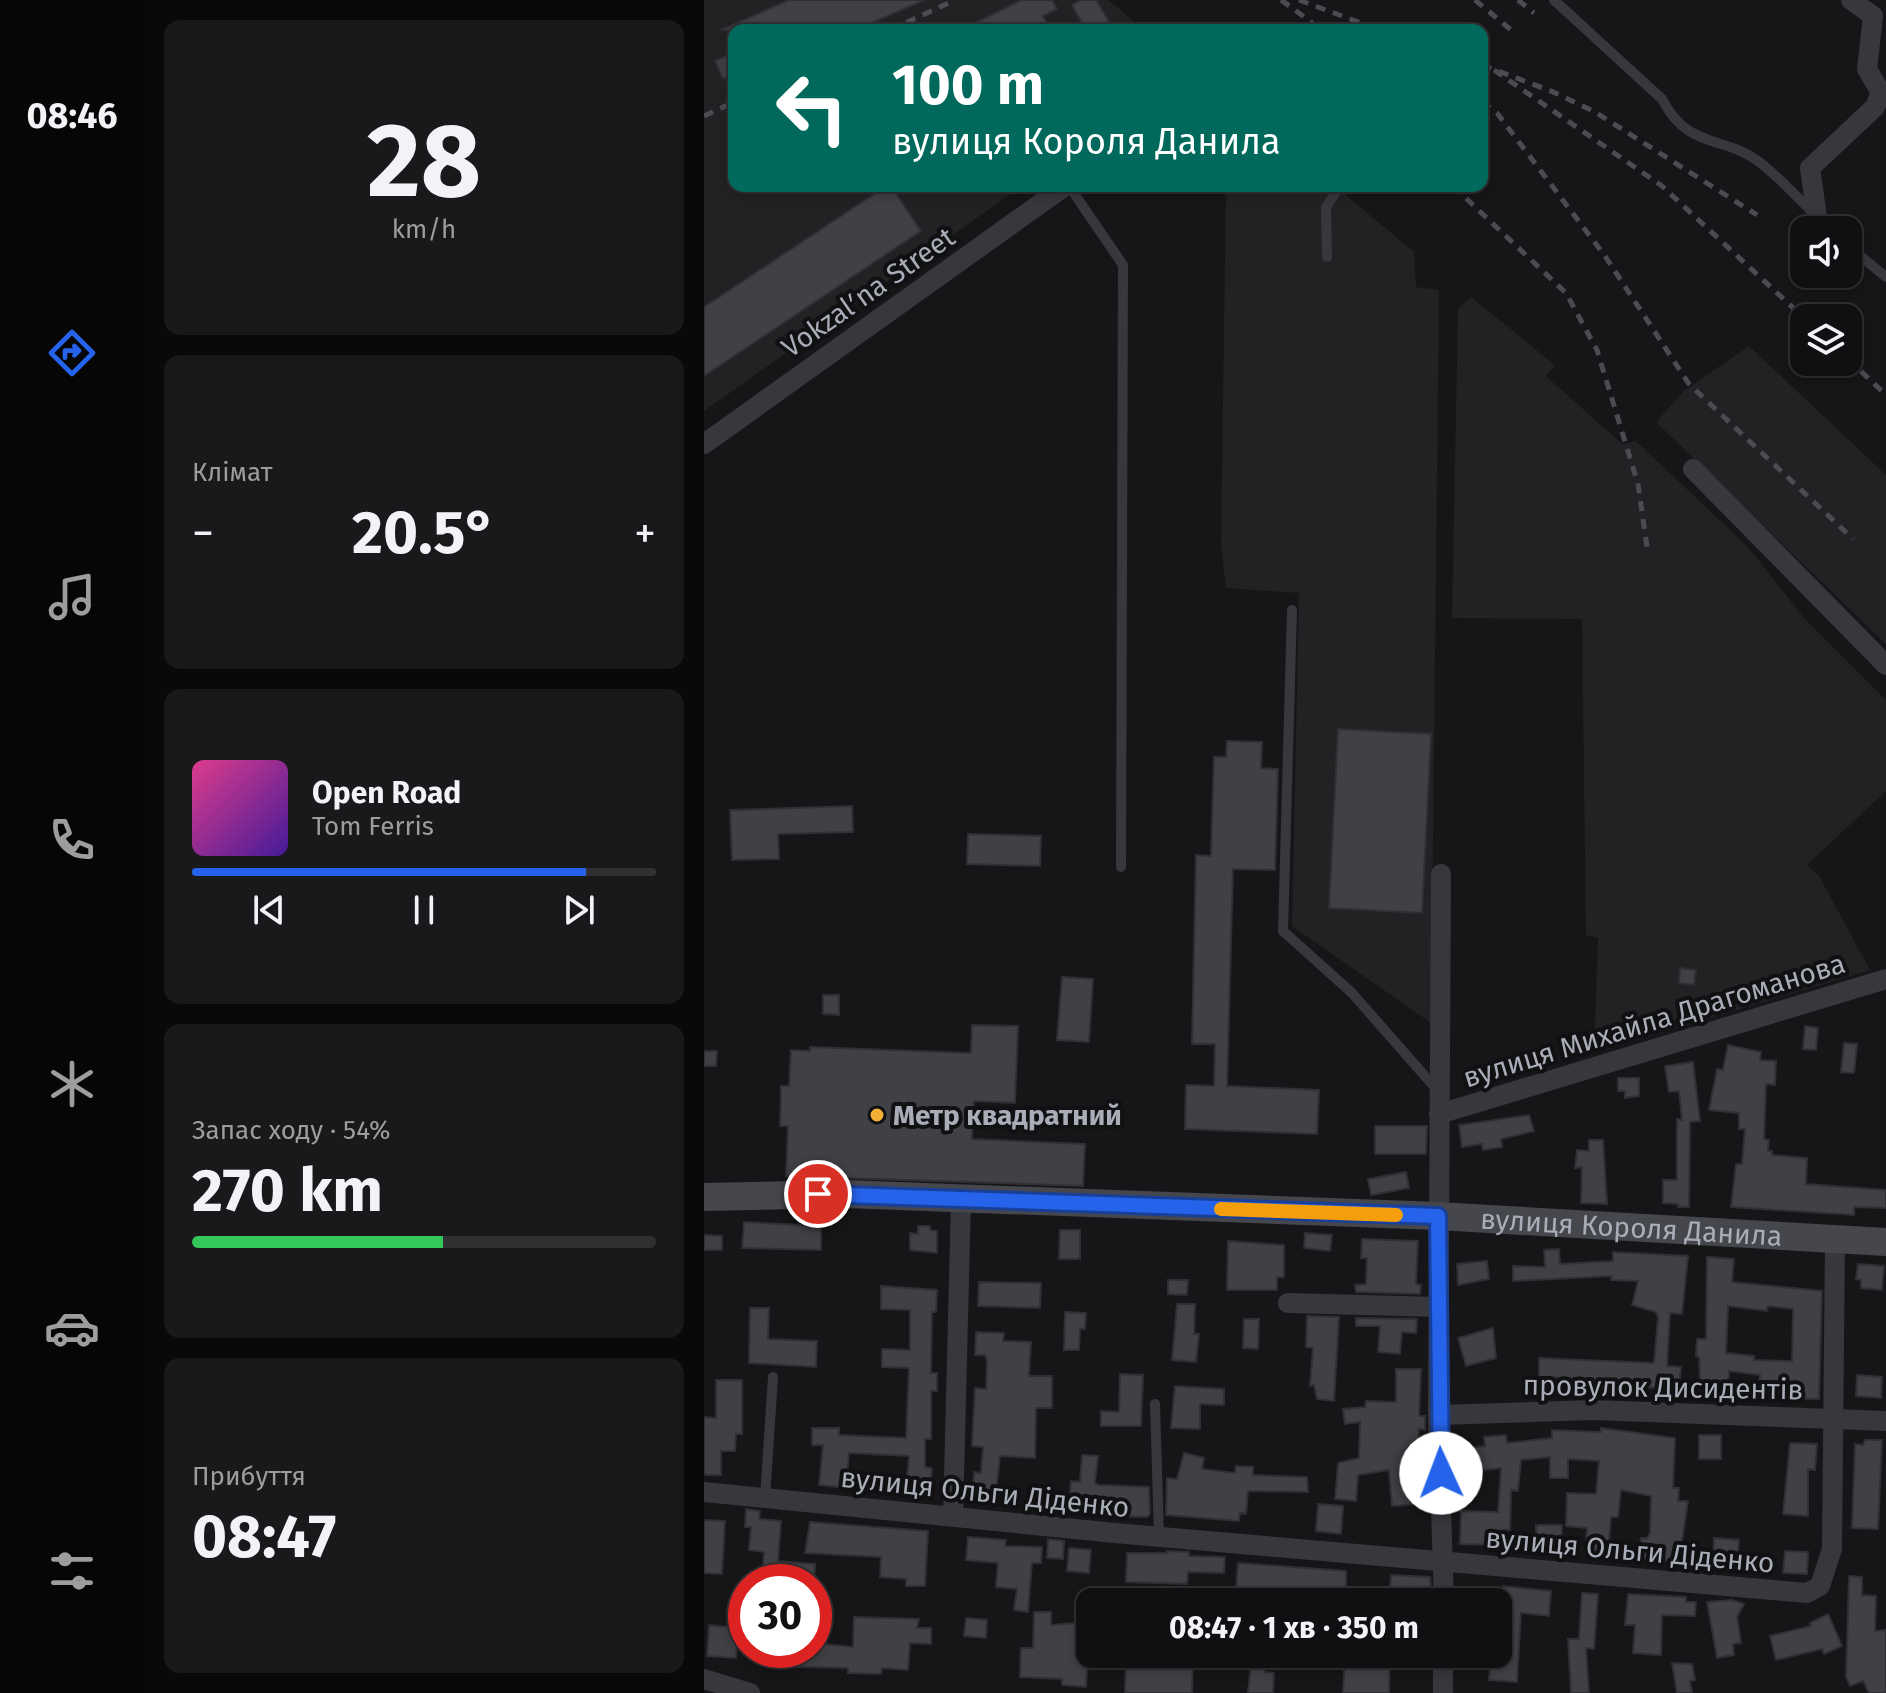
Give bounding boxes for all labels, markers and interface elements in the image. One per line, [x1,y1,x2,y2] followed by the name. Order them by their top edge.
[892,52,1044,119] text: 100 m
[760,56,864,160] icon: left
[26,94,118,138] text: 08:46
[367,99,481,224] text: 28
[892,120,1281,164] text: вулиця Короля Данила
[392,214,456,245] text: km/h
[1790,216,1862,376] map controls
[1790,216,1862,288] button: sound
[775,220,962,364] street label: Vokzalʹna Street
[1790,304,1862,376] button: layers
[44,325,100,381] icon: directions
[192,457,272,488] text: Клімат
[352,497,496,569] text: 20.5°
[192,507,214,560] text: −
[634,507,656,560] text: +
[44,569,100,625] icon: music
[312,775,461,811] text: Open Road
[312,811,434,842] text: Tom Ferris
[44,812,100,868] icon: phone
[247,888,291,932] icon: previous
[402,888,446,932] icon: pause
[557,888,601,932] icon: next
[1459,947,1849,1094] street label: вулиця Михайла Драгоманова
[44,1056,100,1112] icon: climate
[893,1099,1122,1132] place label: Метр квадратний
[868,1106,886,1124] marker: Метр квадратний
[192,1115,390,1146] text: Запас ходу · 54%
[192,1155,383,1227] text: 270 km
[784,1160,852,1228] pin
[796,1172,840,1216] icon: arrive
[1479,1202,1783,1253] street label: вулиця Короля Данила
[44,1300,100,1356] icon: car
[1522,1369,1804,1406] street label: провулок Дисидентів
[1399,1431,1483,1515] position arrow
[192,1461,306,1492] text: Прибуття
[839,1461,1131,1524] street label: вулиця Ольги Діденко
[192,1501,336,1573] text: 08:47
[1484,1521,1776,1580] street label: вулиця Ольги Діденко
[44,1543,100,1599] icon: filters
[728,1564,832,1668] speed limit sign: 30
[1169,1610,1419,1646] text: 08:47 · 1 хв · 350 m

